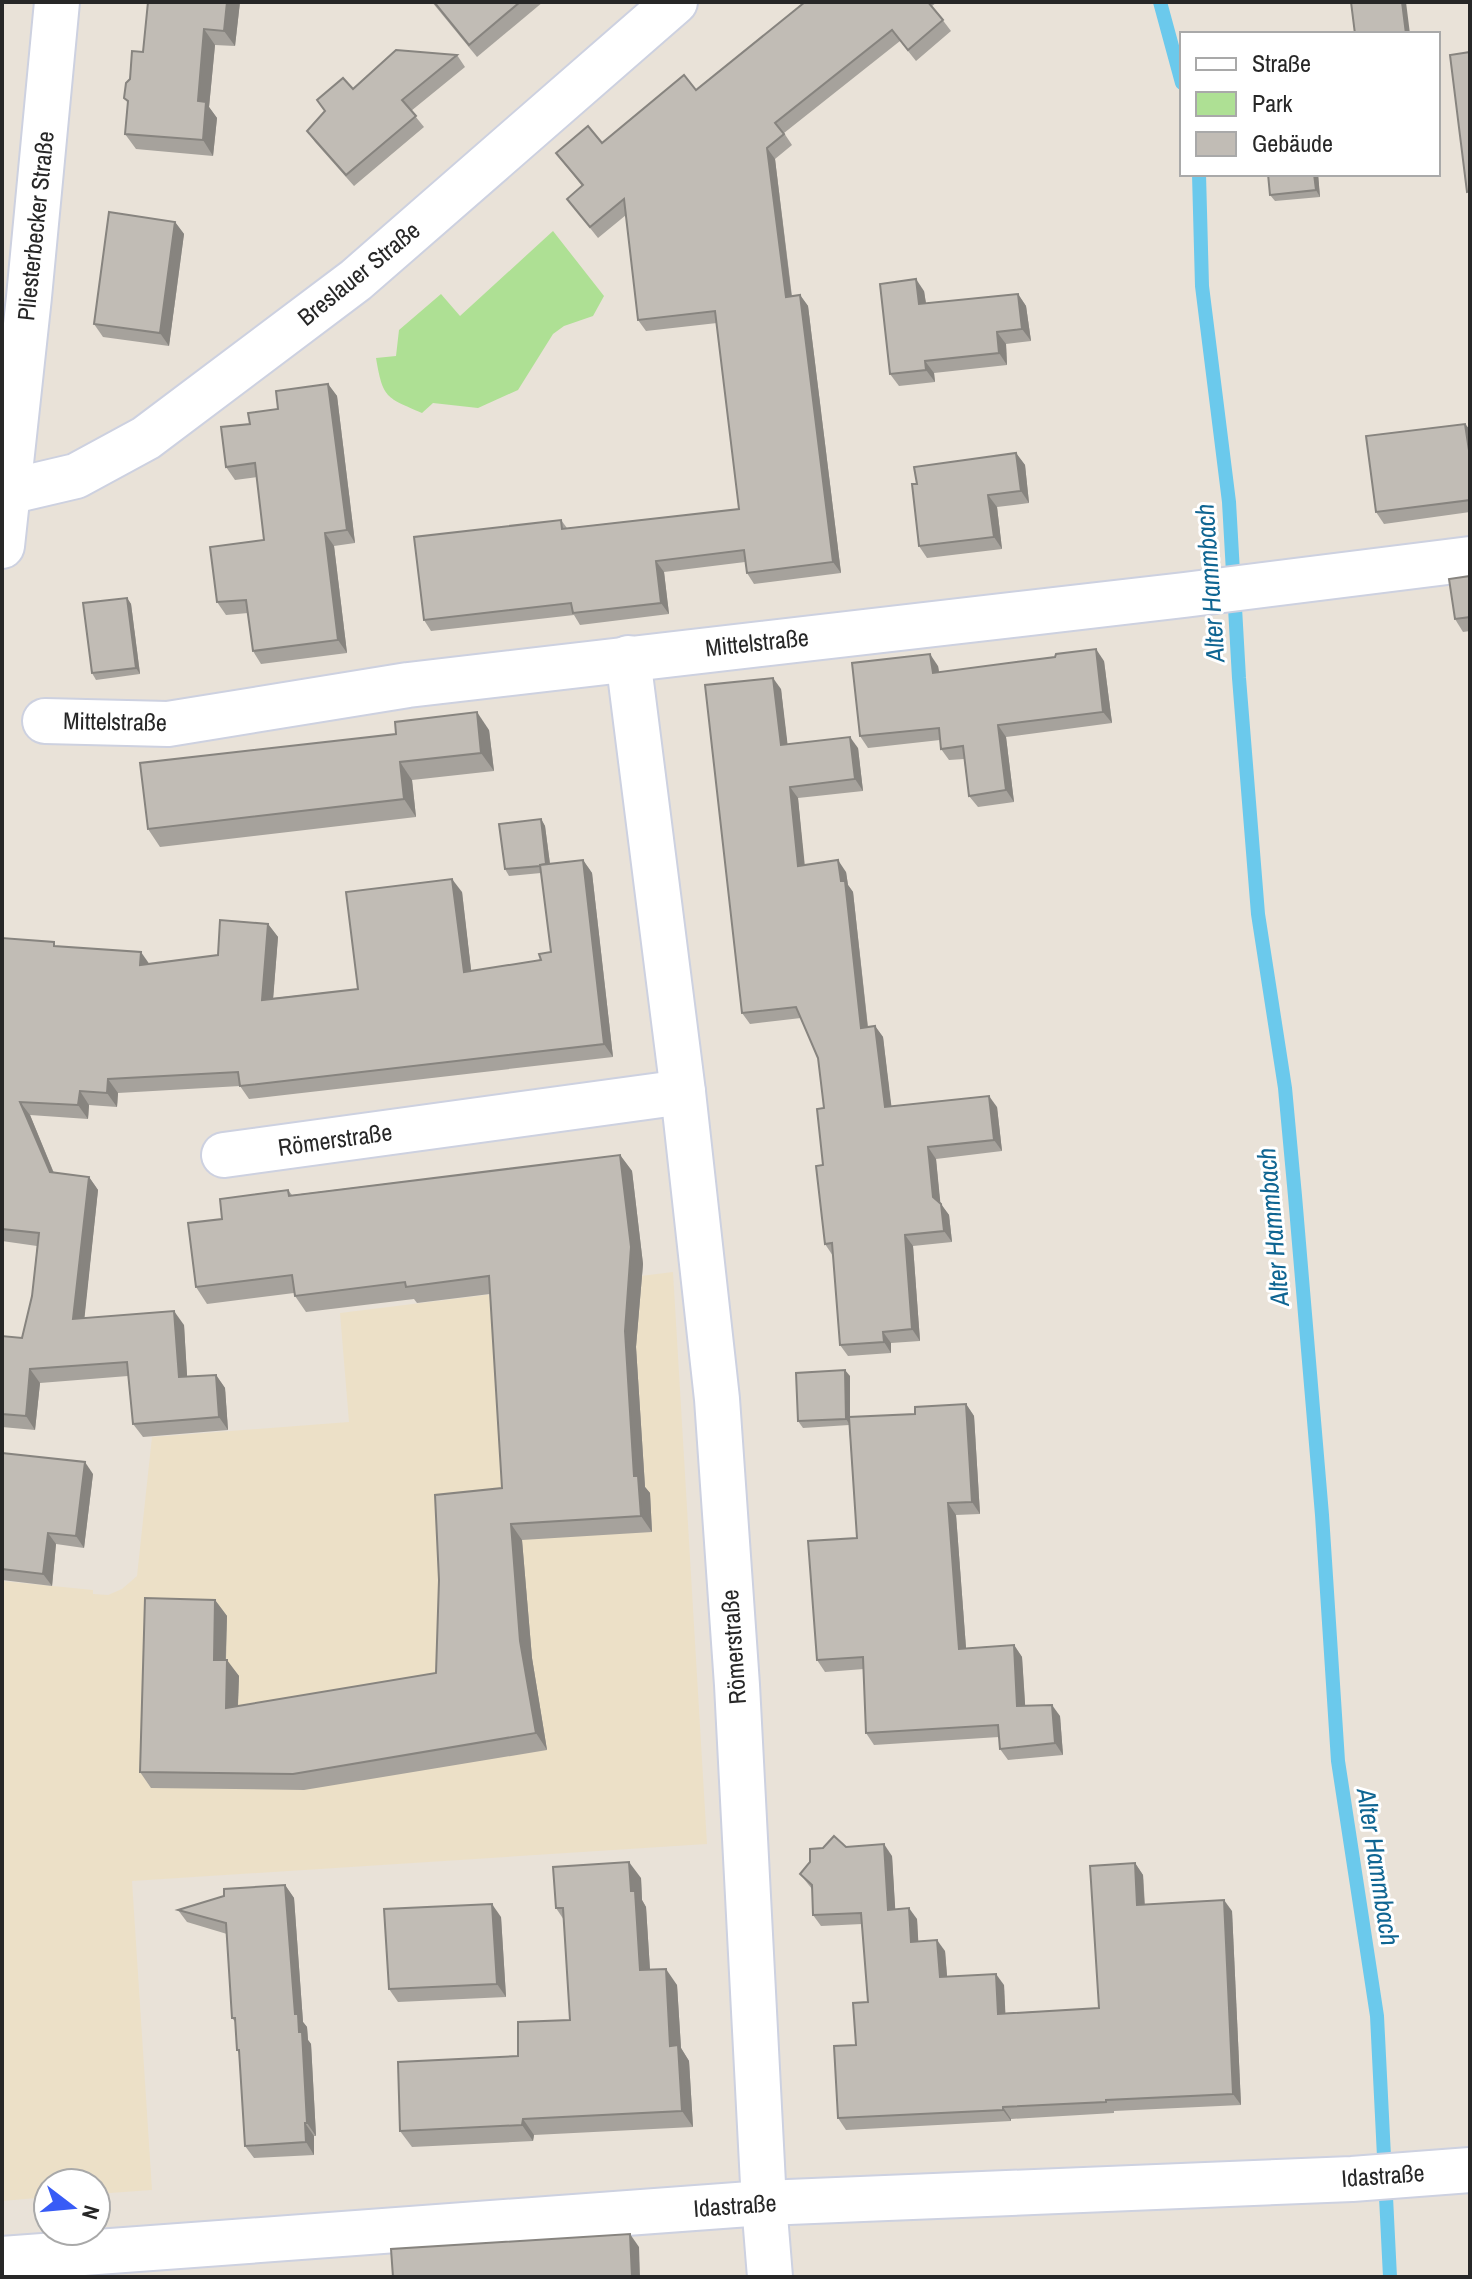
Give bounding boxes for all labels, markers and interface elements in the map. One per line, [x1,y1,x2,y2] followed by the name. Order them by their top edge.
[1180,32,1440,176] legend
[1252,47,1311,79] text: Straße
[1252,87,1293,119] text: Park
[1252,127,1333,159] text: Gebäude
[9,130,61,322] street label: Pliesterbecker Straße
[290,214,426,332] street label: Breslauer Straße
[1187,503,1233,664] water label: Alter Hammbach
[704,621,810,663] street label: Mittelstraße
[63,704,167,738] street label: Mittelstraße
[276,1115,394,1163] street label: Römerstraße
[1248,1146,1297,1309] water label: Alter Hammbach
[713,1589,753,1705] street label: Römerstraße
[1349,1785,1408,1948] water label: Alter Hammbach
[1340,2156,1426,2194] street label: Idastraße
[32,2167,112,2247] north arrow
[692,2186,778,2224] street label: Idastraße
[75,2202,107,2223] text: N

